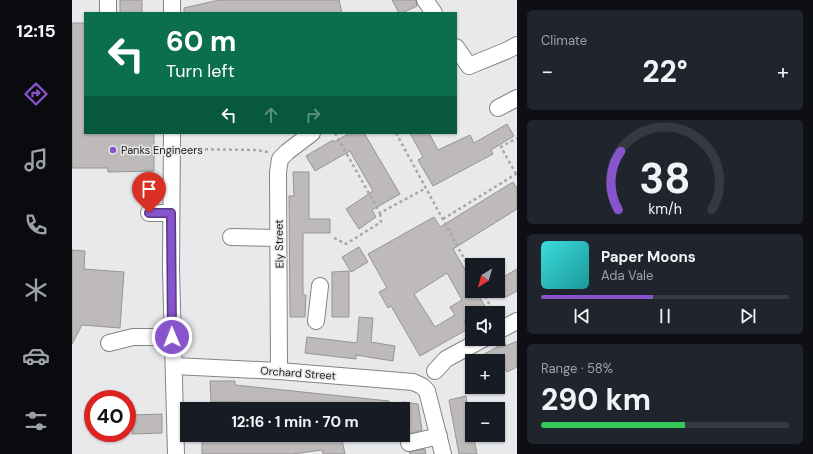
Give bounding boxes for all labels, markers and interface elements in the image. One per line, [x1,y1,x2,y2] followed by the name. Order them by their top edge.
[16,19,56,43] text: 12:15
[166,23,236,60] text: 60 m
[100,28,152,80] icon: left
[541,32,587,49] text: Climate
[642,52,688,91] text: 22°
[541,57,553,86] text: −
[777,57,789,86] text: +
[166,59,235,83] text: Turn left
[22,80,50,108] icon: directions
[218,104,240,126] icon: left
[260,104,282,126] icon: ahead
[302,104,324,126] icon: right
[121,143,203,157] place label: Panks Engineers
[108,145,118,155] marker: Panks Engineers
[22,146,50,174] icon: music
[639,152,691,206] text: 38
[132,172,166,213] pin
[138,178,160,200] icon: arrive
[648,200,682,218] text: km/h
[22,211,50,239] icon: phone
[272,219,286,269] street label: Ely Street
[601,247,696,267] text: Paper Moons
[465,258,505,298] north arrow
[465,258,505,442] map controls
[601,267,653,284] text: Ada Vale
[22,276,50,304] icon: climate
[571,305,593,327] icon: previous
[654,305,676,327] icon: pause
[737,305,759,327] icon: next
[465,306,505,346] button: sound
[151,316,193,358] position arrow
[22,342,50,370] icon: car
[465,354,505,394] button: +
[541,360,613,377] text: Range · 58%
[260,363,336,383] street label: Orchard Street
[541,380,651,419] text: 290 km
[84,390,136,442] speed limit sign: 40
[465,402,505,442] button: −
[22,407,50,435] icon: filters
[231,412,359,432] text: 12:16 · 1 min · 70 m

